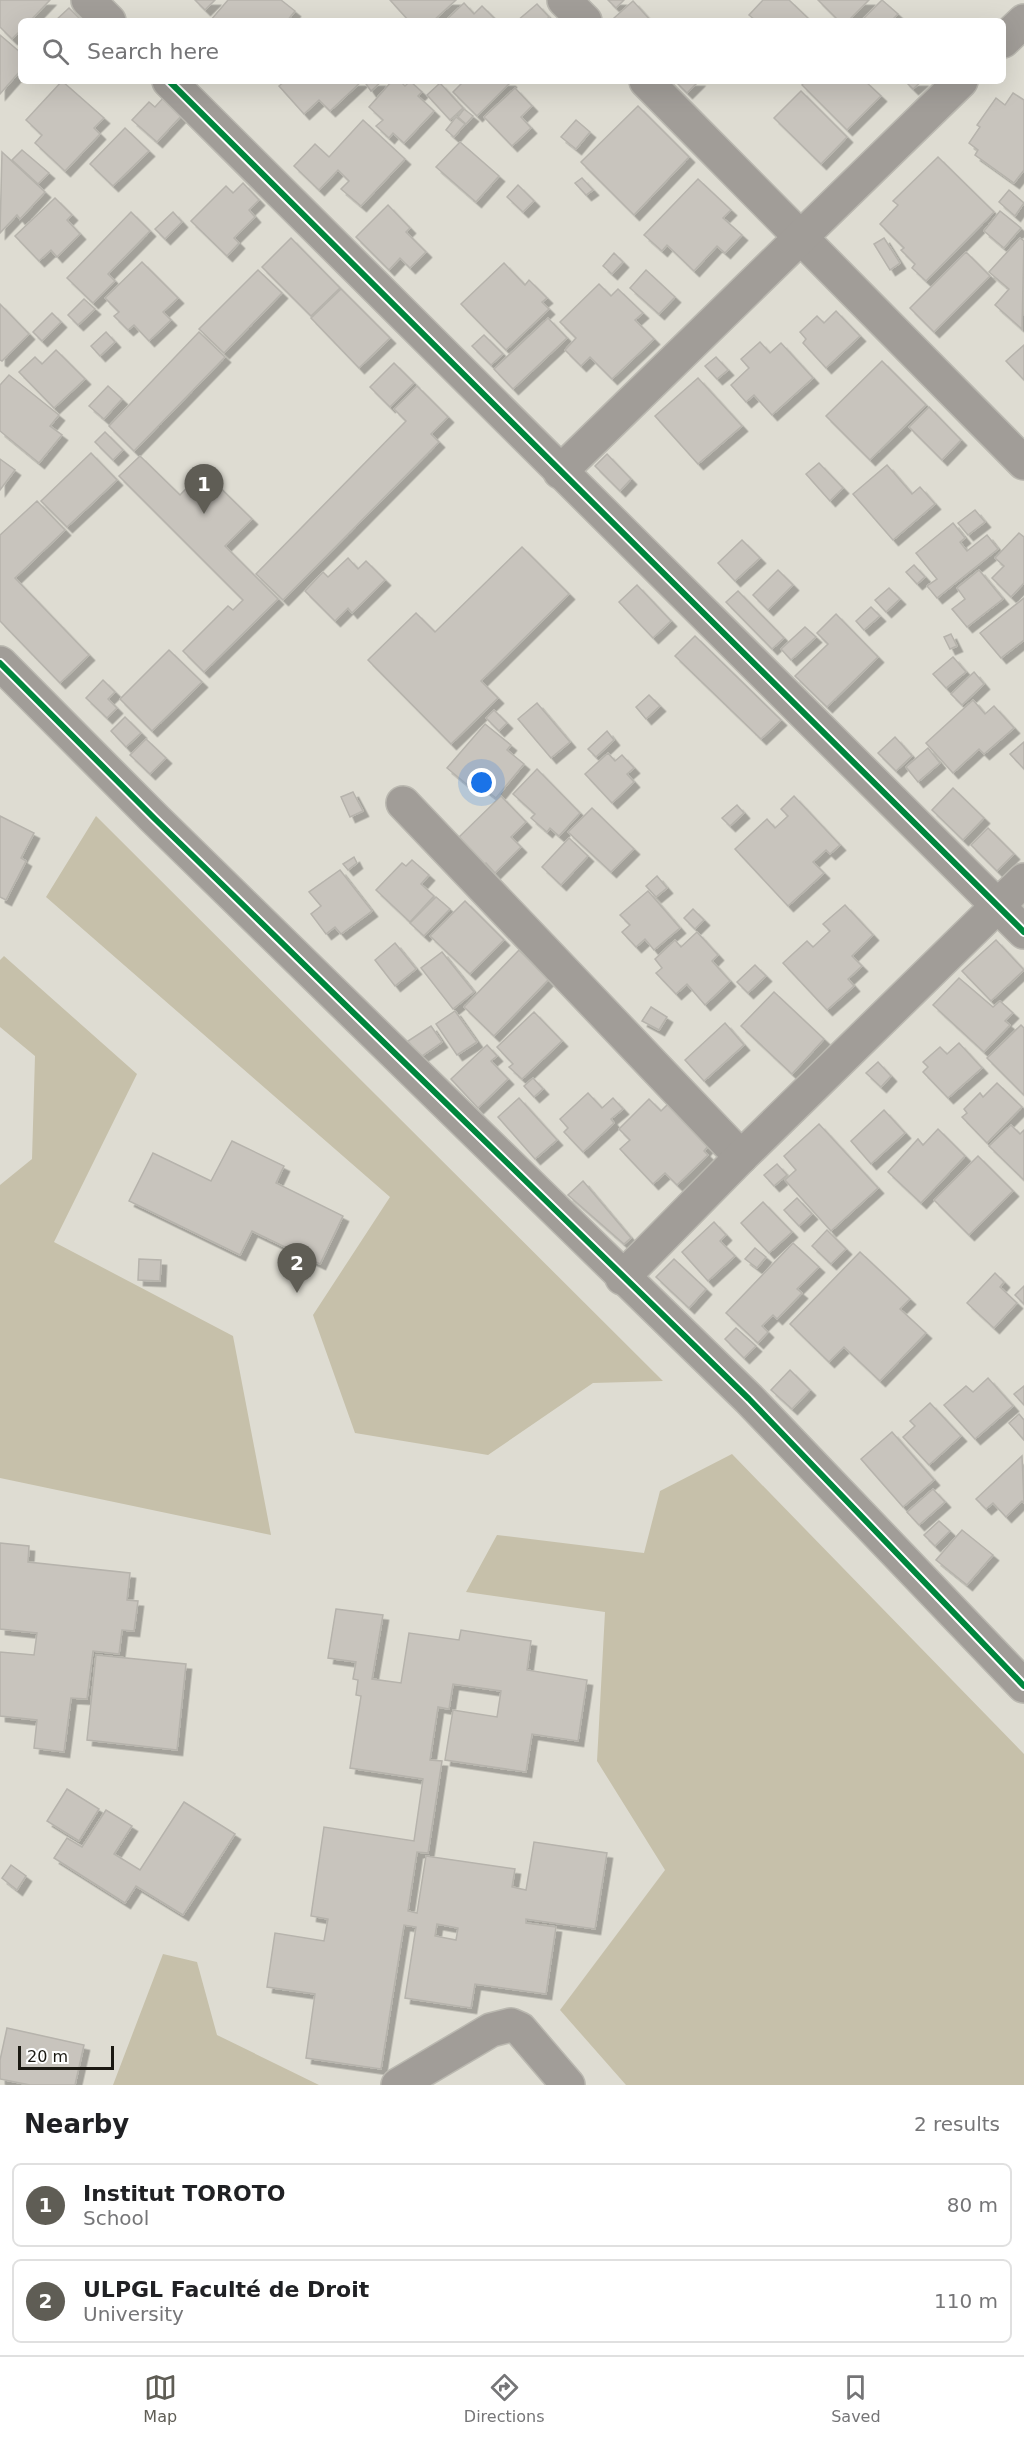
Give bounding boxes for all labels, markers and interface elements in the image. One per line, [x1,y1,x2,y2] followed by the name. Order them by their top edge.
[18,18,1006,84] search box
[39,35,72,68] icon: search
[87,39,219,64] text: Search here
[184,464,224,514] pin: 1
[467,768,496,797] your location
[278,1244,316,1293] pin: 2
[18,2043,114,2070] scale bar
[27,2047,68,2066] text: 20 m
[24,2109,129,2139] text: Nearby
[914,2112,1000,2136] text: 2 results
[83,2181,285,2206] text: Institut TOROTO
[39,2193,52,2217] text: 1
[947,2193,998,2217] text: 80 m
[83,2206,149,2230] text: School
[83,2277,369,2302] text: ULPGL Faculté de Droit
[39,2289,52,2313] text: 2
[934,2289,998,2313] text: 110 m
[83,2302,184,2326] text: University
[143,2371,177,2426] tab: Map
[464,2371,544,2426] tab: Directions
[831,2371,881,2426] tab: Saved

